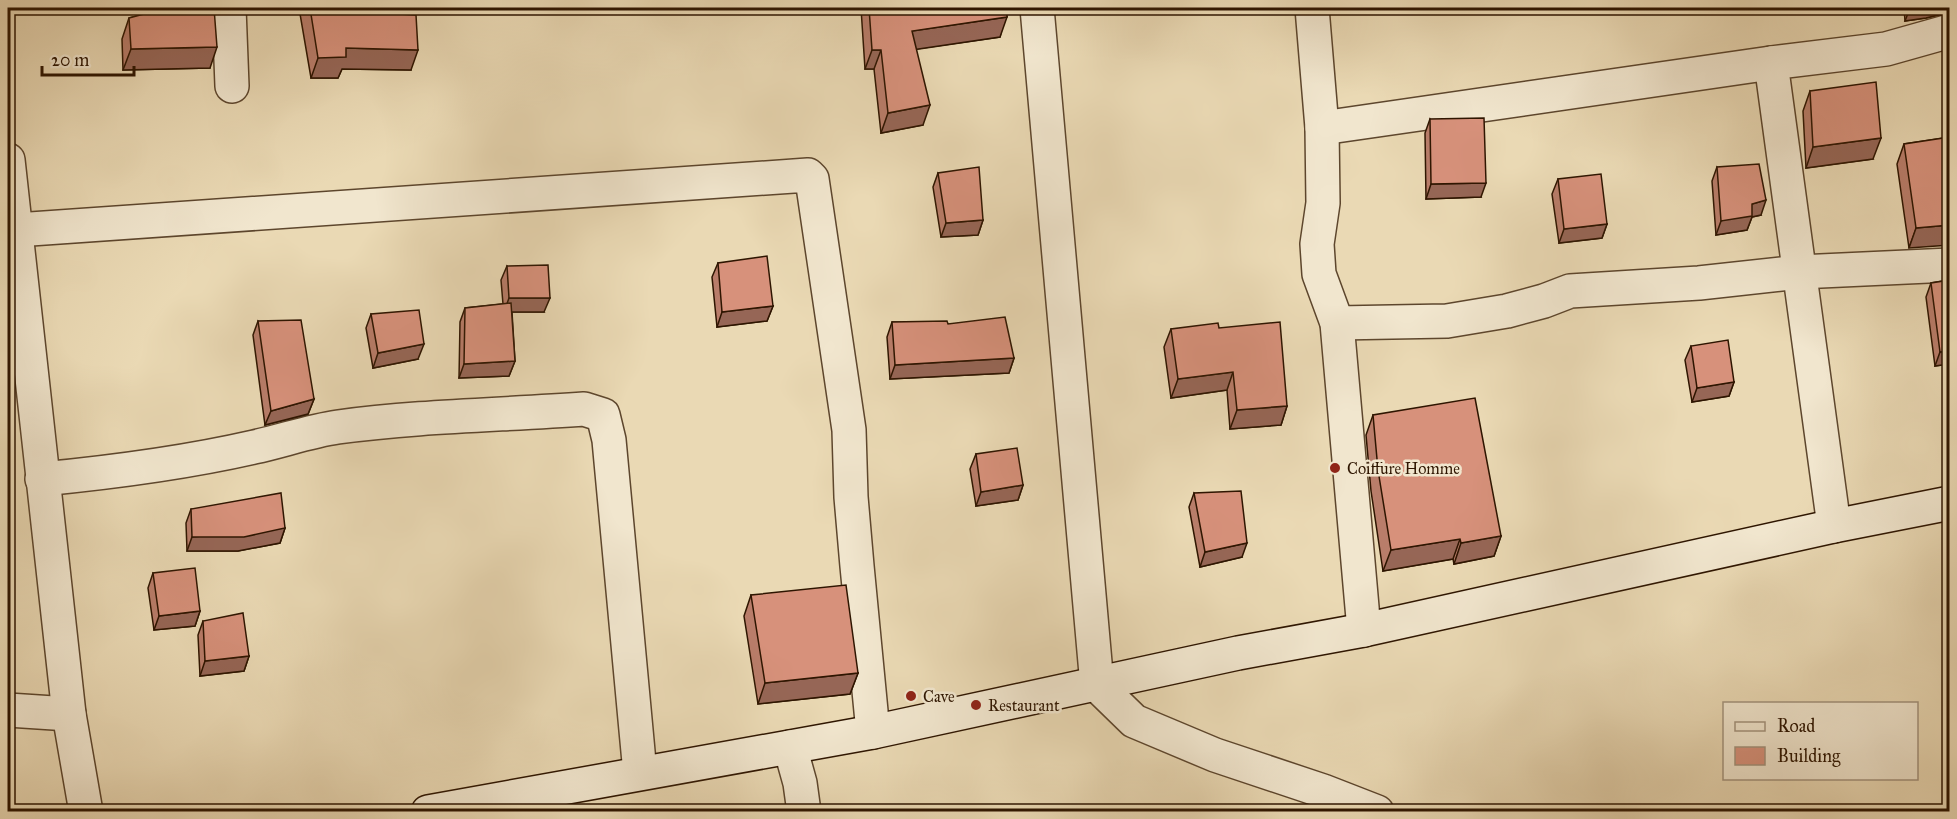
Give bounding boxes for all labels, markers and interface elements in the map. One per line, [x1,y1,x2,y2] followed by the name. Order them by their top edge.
[42,39,134,77] scale bar
[51,49,89,71] text: 20 m
[1347,459,1460,478] place label: Coiffure Homme
[1328,461,1342,475] marker: Coiffure Homme
[923,687,955,706] place label: Cave
[904,689,918,703] marker: Cave
[988,696,1060,715] place label: Restaurant
[969,698,983,712] marker: Restaurant
[1723,702,1918,780] legend
[1777,715,1815,737] text: Road
[1777,745,1841,768] text: Building

